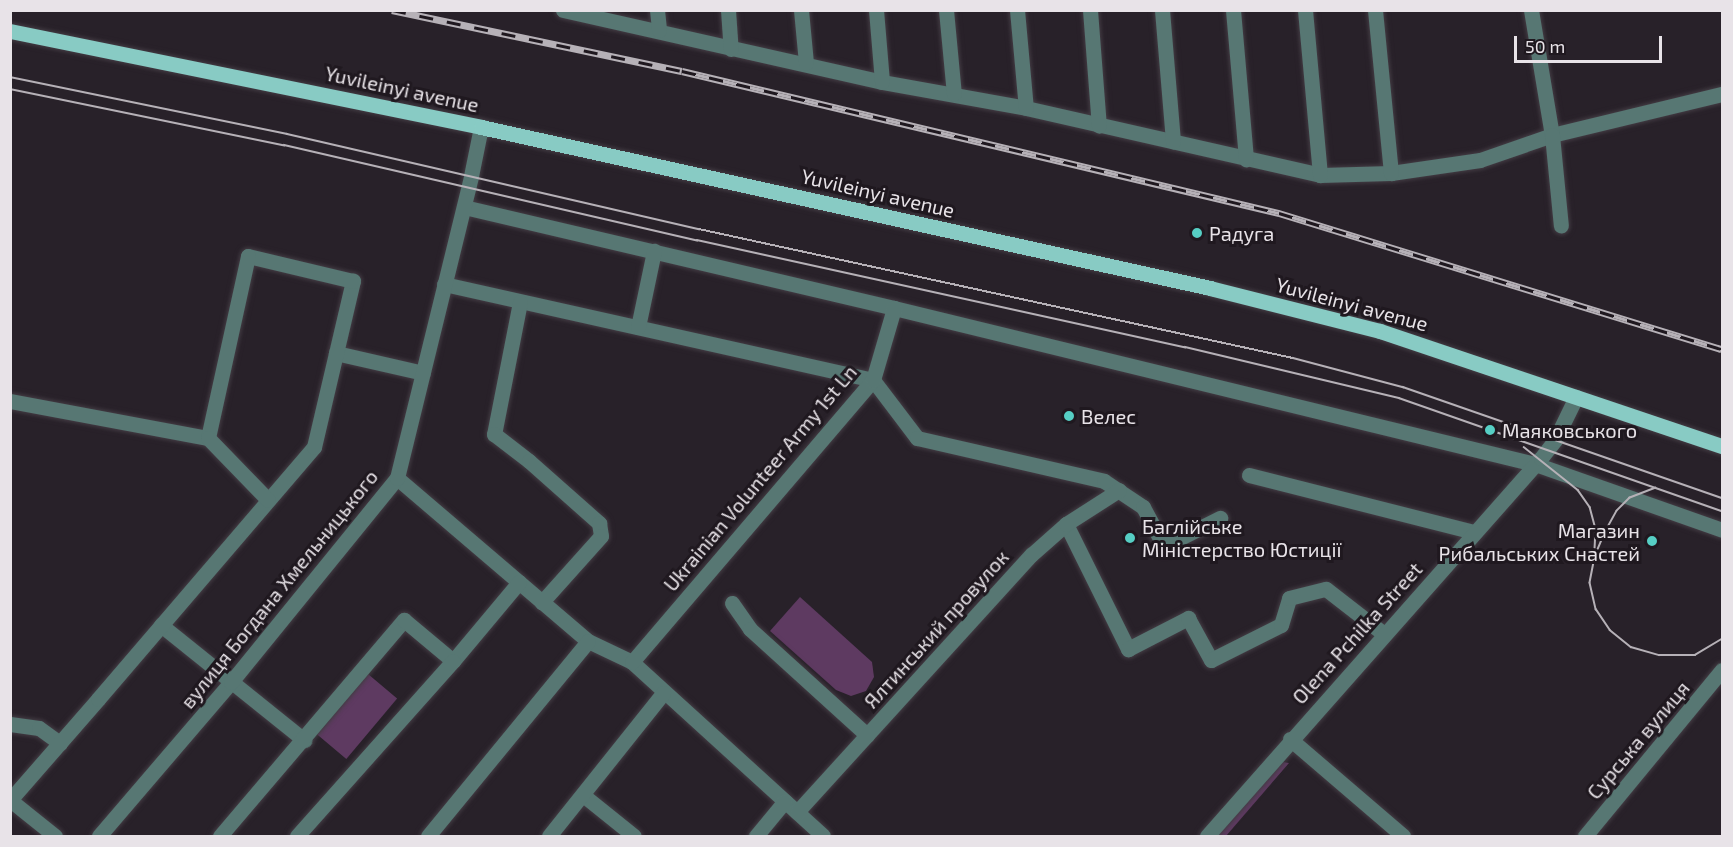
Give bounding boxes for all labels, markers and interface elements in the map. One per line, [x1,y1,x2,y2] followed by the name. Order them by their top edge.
[1517,24,1666,62] scale bar
[1525,35,1565,57] text: 50 m
[323,61,481,117] street label: Yuvileinyi avenue
[799,164,957,222] street label: Yuvileinyi avenue
[1209,221,1274,245] place label: Радуга
[1190,226,1204,240] marker: Радуга
[1273,272,1431,336] street label: Yuvileinyi avenue
[658,359,862,597] street label: Ukrainian Volunteer Army 1st Ln
[1081,404,1136,428] place label: Велес
[1062,409,1076,423] marker: Велес
[1502,418,1637,442] place label: Маяковського
[1483,423,1497,437] marker: Маяковського
[175,465,383,713] street label: вулиця Богдана Хмельницького
[1142,514,1342,561] place label: Баглійське Міністерство Юстиції
[1439,518,1640,565] place label: Магазин Рибальських Снастей
[1123,531,1137,545] marker: Баглійське Міністерство Юстиції
[1645,534,1659,548] marker: Магазин Рибальських Снастей
[859,545,1013,713] street label: Ялтинський провулок
[1287,557,1427,709] street label: Olena Pchilka Street
[1582,676,1694,804] street label: Сурська вулиця

